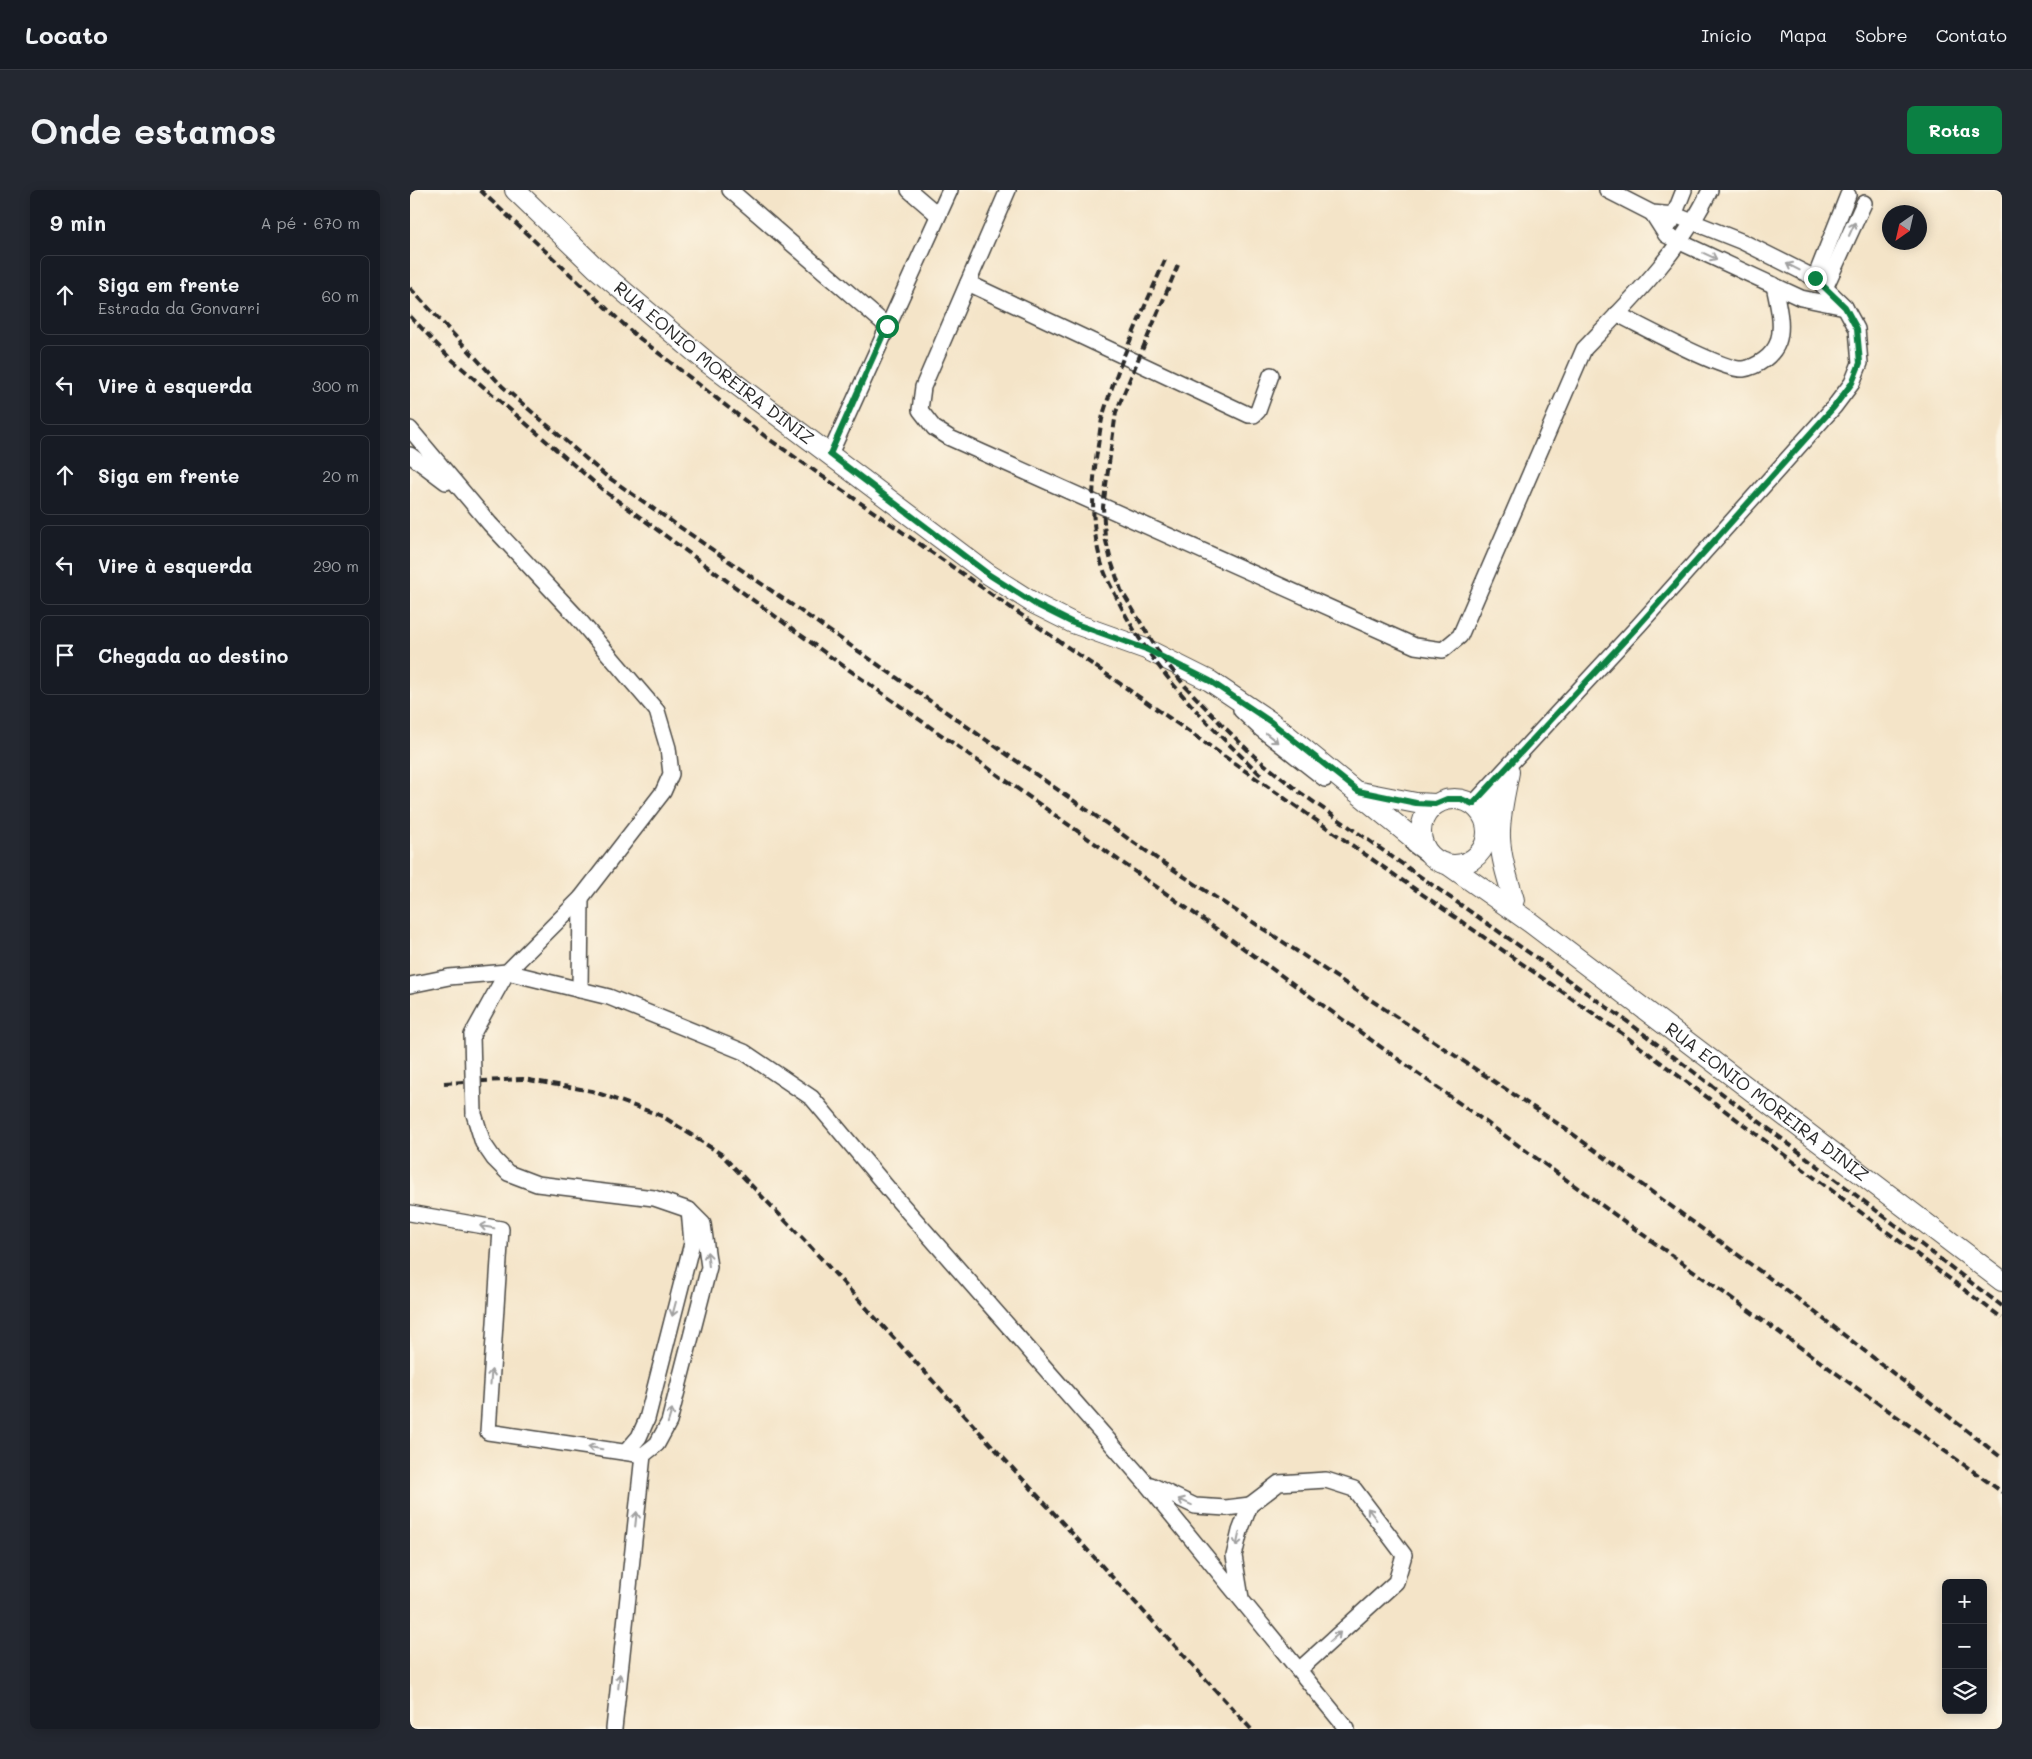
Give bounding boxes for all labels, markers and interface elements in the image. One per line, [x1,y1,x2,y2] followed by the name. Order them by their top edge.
[25,19,108,50] text: Locato
[1701,23,1751,47] text: Início
[1779,23,1827,47] text: Mapa
[1855,23,1908,47] text: Sobre
[1936,23,2007,47] text: Contato
[1907,106,2002,154] button: Rotas
[30,107,276,153] text: Onde estamos
[1882,205,1927,250] north arrow
[50,209,106,236] text: 9 min
[261,212,360,233] text: A pé · 670 m
[1848,222,1857,237] one-way arrow
[1702,252,1717,261] one-way arrow
[1786,262,1801,271] one-way arrow
[1804,267,1827,290] route end
[98,272,239,297] text: Siga em frente
[609,275,819,450] street label: RUA EONIO MOREIRA DINIZ
[51,281,79,309] icon: ahead
[322,285,359,306] text: 60 m
[98,297,260,318] text: Estrada da Gonvarri
[876,315,899,338] route start
[51,371,79,399] icon: left
[98,373,253,398] text: Vire à esquerda
[312,375,359,396] text: 300 m
[51,461,79,489] icon: ahead
[98,463,239,488] text: Siga em frente
[322,465,359,486] text: 20 m
[51,551,79,579] icon: left
[98,553,253,578] text: Vire à esquerda
[313,555,359,576] text: 290 m
[51,641,79,669] icon: arrive
[98,643,288,668] text: Chegada ao destino
[1265,732,1278,743] one-way arrow
[1661,1016,1874,1186] street label: RUA EONIO MOREIRA DINIZ
[480,1221,496,1231] one-way arrow
[703,1251,713,1267] one-way arrow
[669,1301,678,1317] one-way arrow
[487,1370,496,1386] one-way arrow
[666,1408,676,1424] one-way arrow
[587,1443,603,1453] one-way arrow
[1178,1496,1193,1506] one-way arrow
[1367,1508,1378,1521] one-way arrow
[631,1511,641,1527] one-way arrow
[1233,1530,1242,1546] one-way arrow
[1942,1579,1987,1714] map controls
[1942,1579,1987,1624] button: +
[1942,1624,1987,1669] button: −
[1328,1632,1341,1643] one-way arrow
[1942,1669,1987,1714] button: layers
[614,1673,624,1689] one-way arrow

